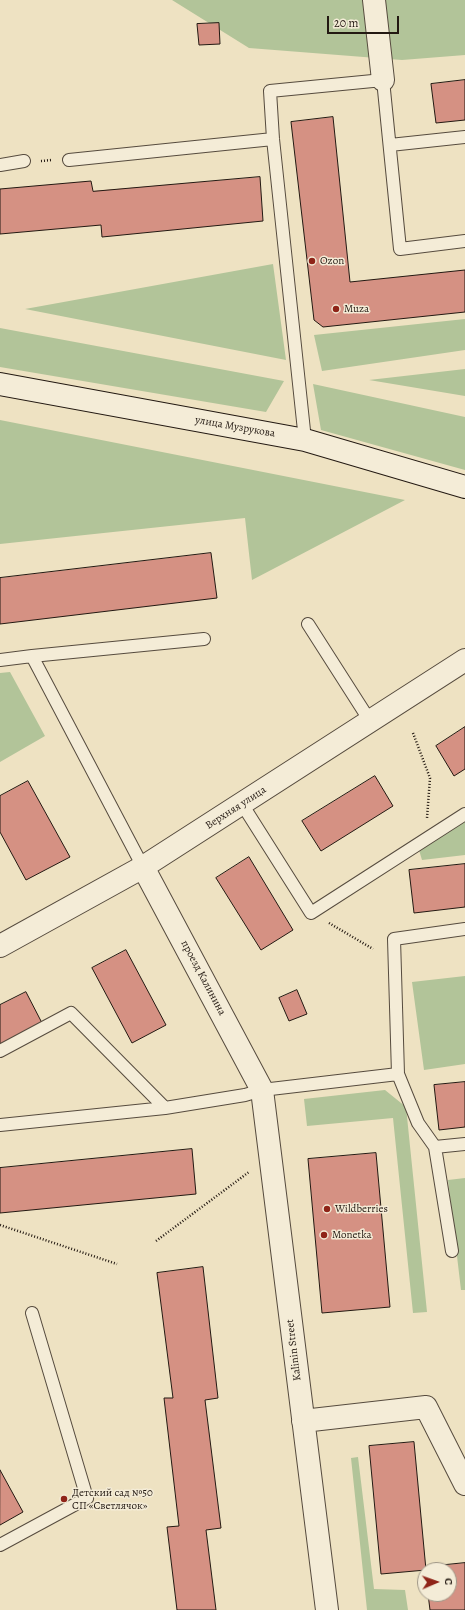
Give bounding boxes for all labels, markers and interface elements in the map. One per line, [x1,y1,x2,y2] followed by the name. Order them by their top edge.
[329,8,401,34] scale bar
[334,15,358,31] text: 20 m
[320,254,344,268] place label: Ozon
[307,256,317,266] marker: Ozon
[344,302,369,316] place label: Muza
[331,304,341,314] marker: Muza
[194,413,276,441] street label: улица Музрукова
[203,783,269,833] street label: Верхняя улица
[178,938,228,1018] street label: проезд Калинина
[335,1202,388,1216] place label: Wildberries
[322,1204,332,1214] marker: Wildberries
[332,1228,372,1242] place label: Monetka
[319,1230,329,1240] marker: Monetka
[284,1318,304,1382] street label: Kalinin Street
[72,1486,153,1512] place label: Детский сад №50 СП «Светлячок»
[59,1494,69,1504] marker: Детский сад №50 СП «Светлячок»
[417,1562,457,1602] north arrow
[441,1578,456,1585] text: С

